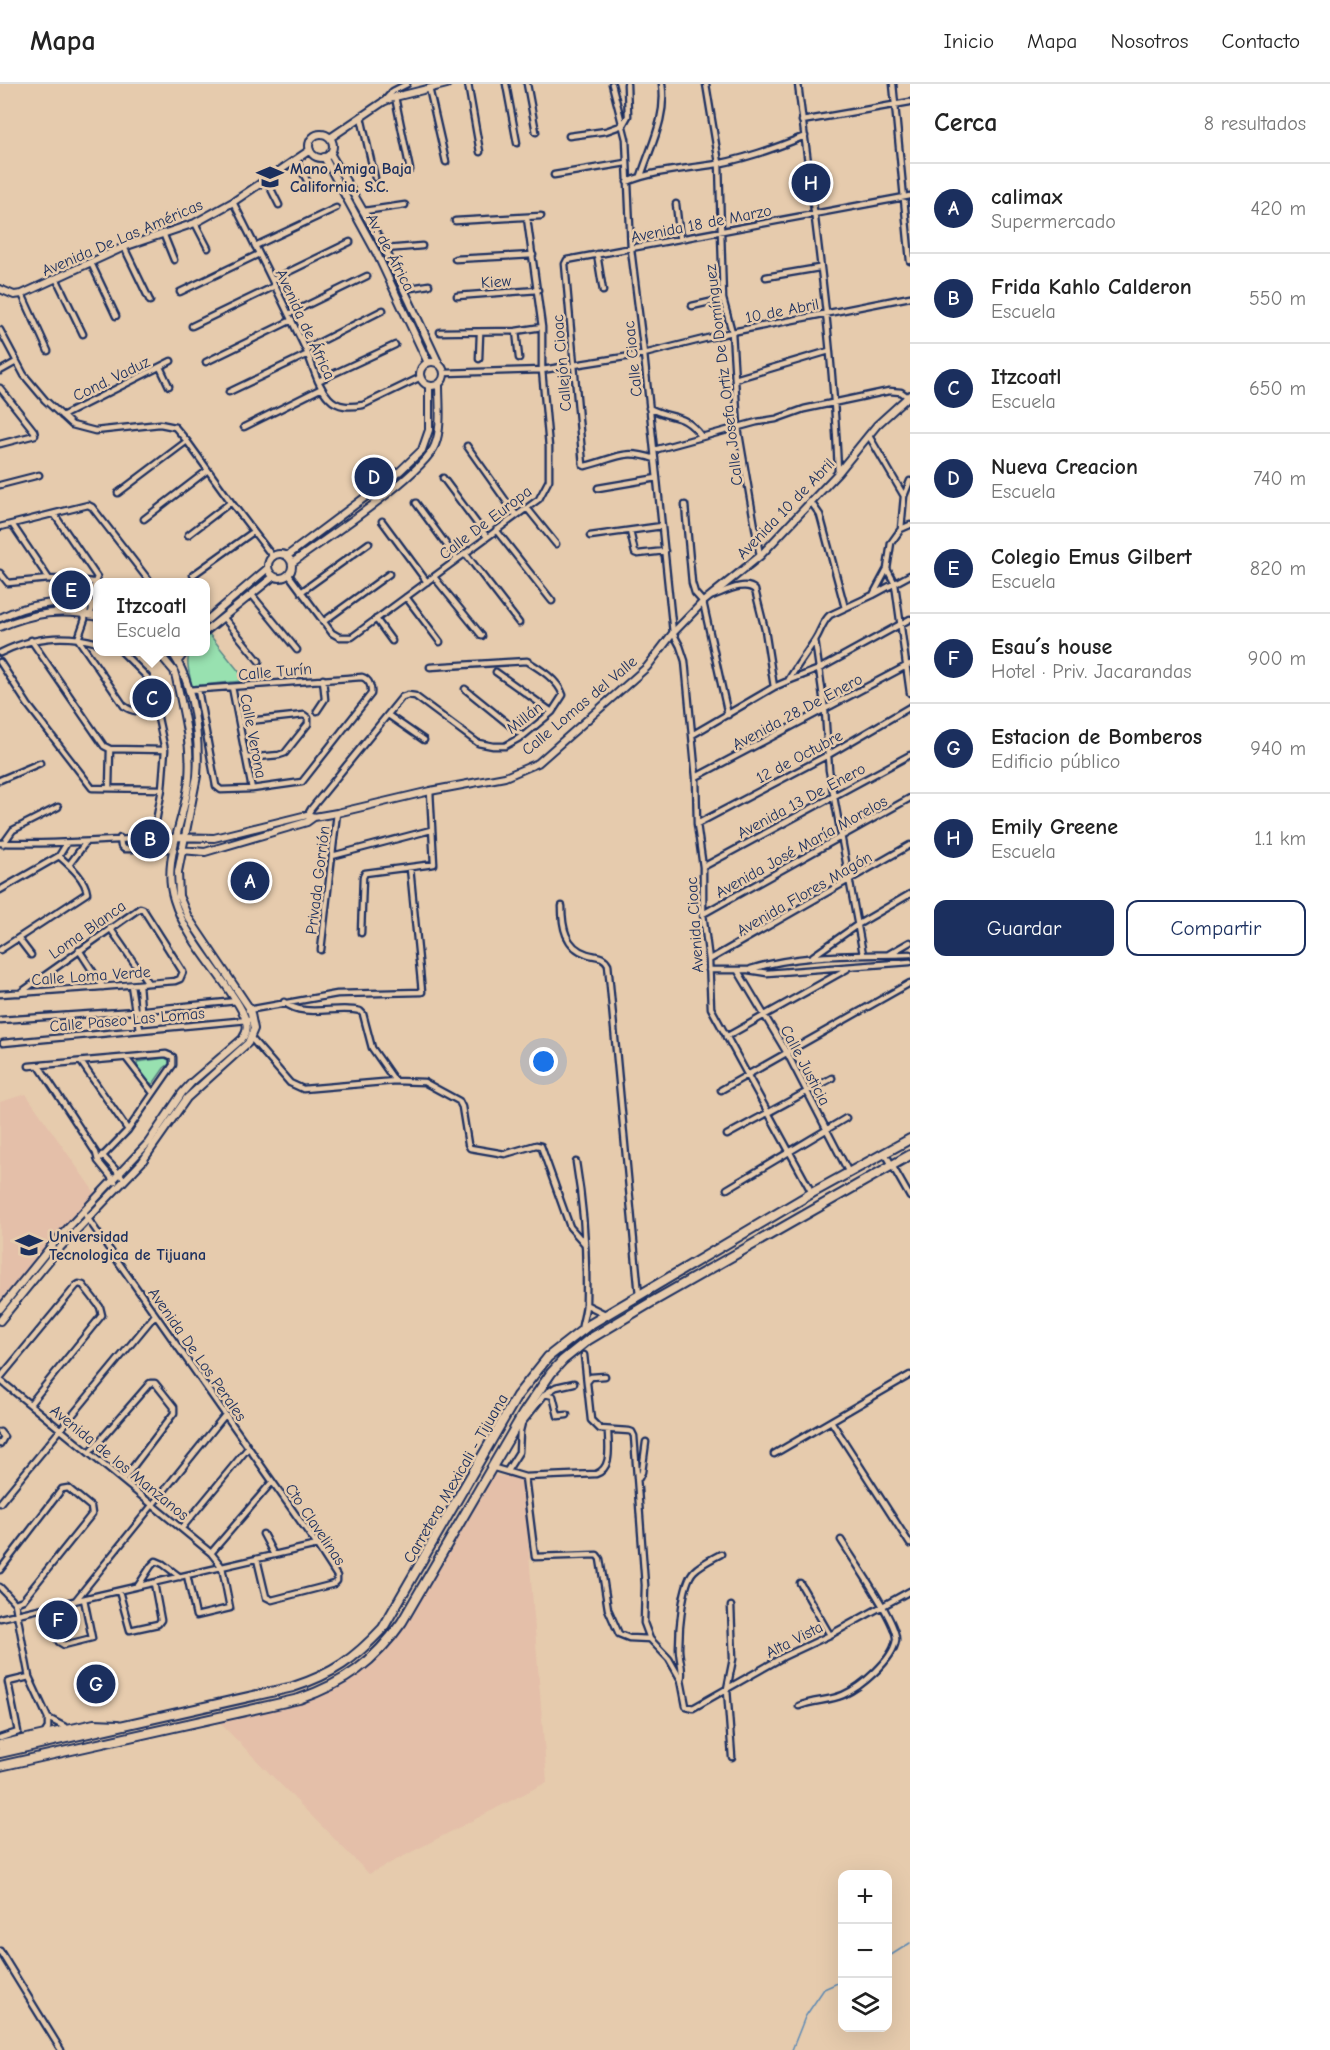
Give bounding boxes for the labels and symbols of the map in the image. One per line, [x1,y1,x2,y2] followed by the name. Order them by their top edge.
[290,160,412,196] place label: Mano Amiga Baja California, S.C.
[792,160,830,206] pin: H
[255,162,285,192] school or university icon: Mano Amiga Baja California, S.C.
[39,196,206,280] street label: Avenida De Las Américas
[629,201,773,246] street label: Avenida 18 de Marzo
[362,210,419,294] street label: Av. de África
[701,263,747,487] street label: Calle Josefa Ortiz De Domínguez
[272,266,339,383] street label: Avenida de África
[480,272,512,292] street label: Kiew
[744,295,821,327] street label: 10 de Abril
[549,313,575,412] street label: Callejón Cioac
[620,320,646,398] street label: Calle Cioac
[70,353,153,405] street label: Cond. Vaduz
[354,454,394,500] pin: D
[733,455,838,563] street label: Avenida 10 de Abril
[436,482,535,563] street label: Calle De Europa
[52,568,90,612] pin: E
[519,652,641,759] street label: Calle Lomas del Valle
[238,660,313,684] street label: Calle Turín
[729,670,866,754] street label: Avenida 28 De Enero
[132,676,172,720] pin: C
[236,692,270,780] street label: Calle Verona
[503,698,546,738] street label: Millán
[753,727,846,787] street label: 12 de Octubre
[734,759,869,842] street label: Avenida 13 De Enero
[712,792,891,902] street label: Avenida José María Morelos
[130,816,170,861] pin: B
[302,825,334,935] street label: Privada Gorrión
[734,848,875,940] street label: Avenida Flores Magón
[230,858,270,904] pin: A
[683,876,707,974] street label: Avenida Cioac
[46,897,129,963] street label: Loma Blanca
[31,963,151,989] street label: Calle Loma Verde
[49,1004,206,1036] street label: Calle Paseo Las Lomas
[776,1022,834,1109] street label: Calle Justicia
[529,1047,558,1076] your location
[49,1228,206,1264] place label: Universidad Tecnologica de Tijuana
[14,1230,44,1260] school or university icon: Universidad Tecnologica de Tijuana
[144,1284,250,1425] street label: Avenida De Los Perales
[400,1391,512,1566] street label: Carretera Mexicali - Tijuana
[46,1401,193,1524] street label: Avenida de los Manzanos
[281,1480,349,1569] street label: Cto Clavelinas
[38,1598,78,1642] pin: F
[763,1618,826,1662] street label: Alta Vista
[76,1662,116,1706] pin: G

